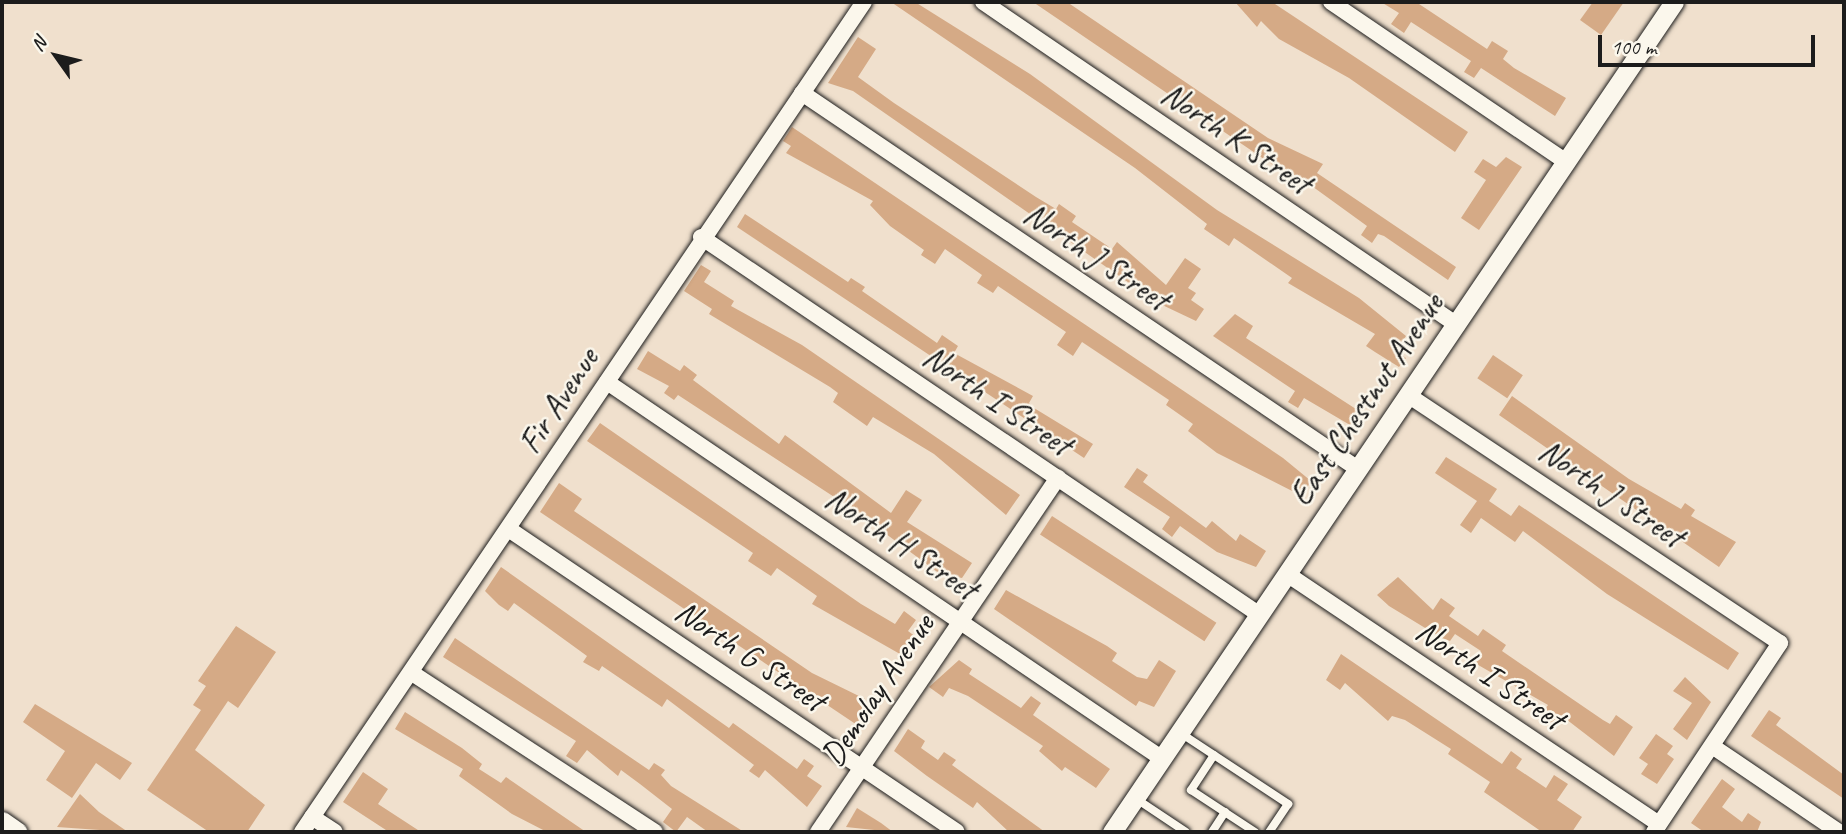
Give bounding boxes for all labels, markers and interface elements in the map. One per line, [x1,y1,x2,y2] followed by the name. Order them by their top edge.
[21,21,91,91] north arrow
[1601,21,1818,65] scale bar
[25,33,52,56] text: N
[1611,34,1656,60] text: 100 m
[1153,74,1319,204] street label: North K Street
[1016,194,1176,320] street label: North J Street
[1281,286,1453,514] street label: East Chestnut Avenue
[915,337,1079,465] street label: North I Street
[510,341,608,461] street label: Fir Avenue
[1531,431,1691,557] street label: North J Street
[817,478,985,610] street label: North H Street
[667,591,833,721] street label: North G Street
[813,607,943,773] street label: Demolay Avenue
[1408,611,1572,739] street label: North I Street

